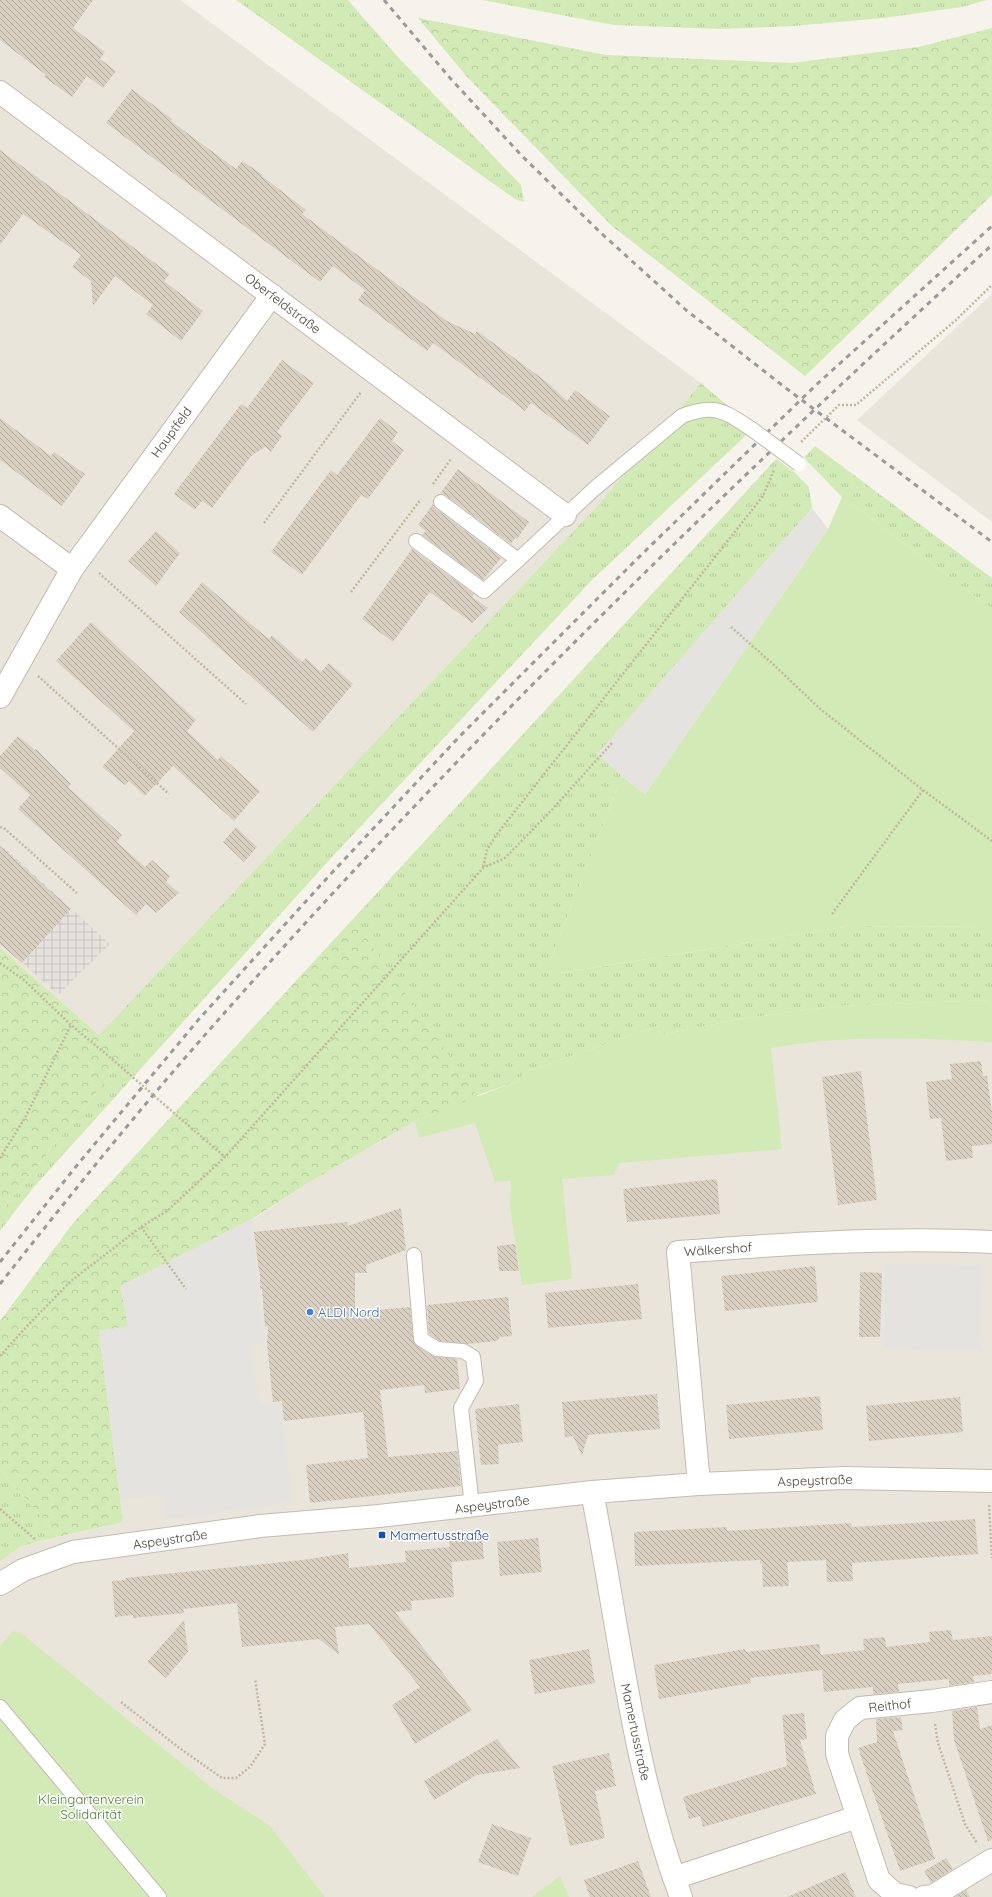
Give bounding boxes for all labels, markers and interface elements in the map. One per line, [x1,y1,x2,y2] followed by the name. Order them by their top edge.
[242,269,324,337] street label: Oberfeldstraße
[147,404,195,460] street label: Hauptfeld
[683,1239,753,1259] street label: Wälkershof
[318,1304,379,1320] place label: ALDI Nord
[305,1307,315,1317] marker: ALDI Nord
[777,1471,853,1489] street label: Aspeystraße
[454,1491,530,1517] street label: Aspeystraße
[132,1526,208,1552] street label: Aspeystraße
[390,1527,489,1543] place label: Mamertusstraße
[377,1530,387,1540] marker: Mamertusstraße
[618,1682,654,1782] street label: Mamertusstraße
[868,1695,913,1715] street label: Reithof
[38,1791,144,1822] park label: Kleingartenverein Solidarität

